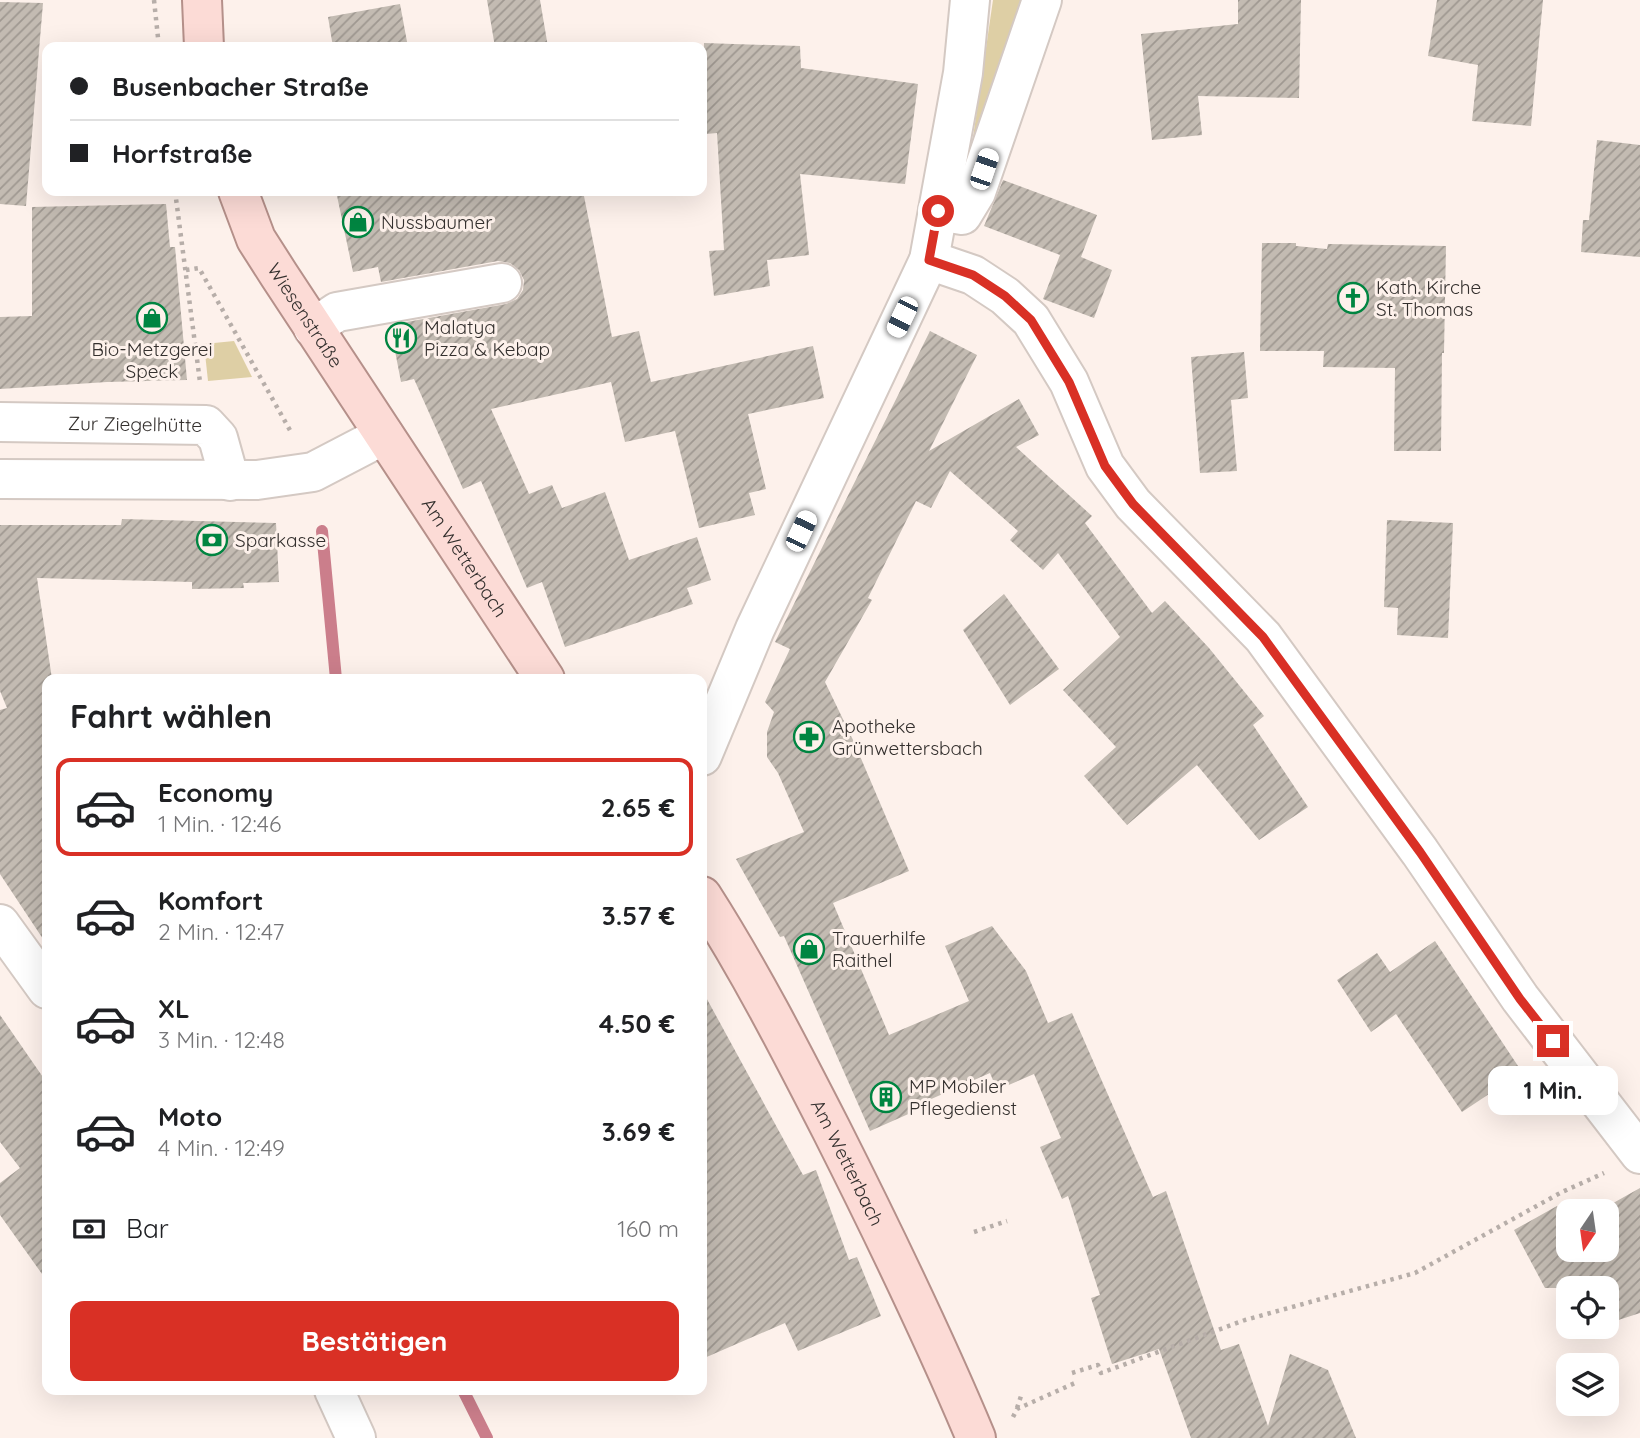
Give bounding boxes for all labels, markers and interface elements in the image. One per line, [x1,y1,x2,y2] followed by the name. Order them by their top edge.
[112,70,369,103] text: Busenbacher Straße
[112,137,253,170] text: Horfstraße
[968,146,1001,192] car
[922,195,954,227] route start
[341,205,375,239] shop icon: Nussbaumer
[381,210,493,234] place label: Nussbaumer
[262,258,348,372] street label: Wiesenstraße
[1376,275,1481,321] place label: Kath. Kirche St. Thomas
[1336,281,1370,315] church icon: Kath. Kirche St. Thomas
[884,294,921,340] car
[135,301,169,335] shop icon: Bio-Metzgerei Speck
[424,315,550,361] place label: Malatya Pizza & Kebap
[384,321,418,355] restaurant icon: Malatya Pizza & Kebap
[91,337,213,383] place label: Bio-Metzgerei Speck
[68,411,202,437] street label: Zur Ziegelhütte
[417,493,513,622] street label: Am Wetterbach
[783,508,820,554] car
[195,523,229,557] bank icon: Sparkasse
[235,528,326,552] place label: Sparkasse
[70,696,272,736] text: Fahrt wählen
[832,714,983,760] place label: Apotheke Grünwettersbach
[792,720,826,754] pharmacy icon: Apotheke Grünwettersbach
[74,776,137,839] icon: car
[158,776,273,809] text: Economy
[601,791,675,824] text: 2.65 €
[158,809,281,838] text: 1 Min. · 12:46
[74,884,137,947] icon: car
[158,884,263,917] text: Komfort
[602,899,675,932] text: 3.57 €
[158,917,284,946] text: 2 Min. · 12:47
[832,926,926,972] place label: Trauerhilfe Raithel
[792,932,826,966] shop icon: Trauerhilfe Raithel
[74,992,137,1055] icon: car
[158,992,190,1025] text: XL
[599,1007,675,1040] text: 4.50 €
[158,1025,285,1054] text: 3 Min. · 12:48
[1537,1025,1569,1057] route end
[1488,1066,1618,1114] callout: 1 Min.
[909,1074,1017,1120] place label: MP Mobiler Pflegedienst
[1523,1076,1583,1105] text: 1 Min.
[869,1080,903,1114] building icon: MP Mobiler Pflegedienst
[806,1095,889,1230] street label: Am Wetterbach
[74,1100,137,1163] icon: car
[158,1100,222,1133] text: Moto
[602,1115,675,1148] text: 3.69 €
[158,1133,285,1162] text: 4 Min. · 12:49
[1556,1199,1619,1262] north arrow
[1556,1199,1619,1416] map controls
[70,1210,108,1248] icon: cash
[126,1212,169,1245] text: Bar
[617,1214,679,1243] text: 160 m
[1556,1276,1619,1339] button: locate
[70,1301,679,1381] button: Bestätigen
[1556,1353,1619,1416] button: layers

